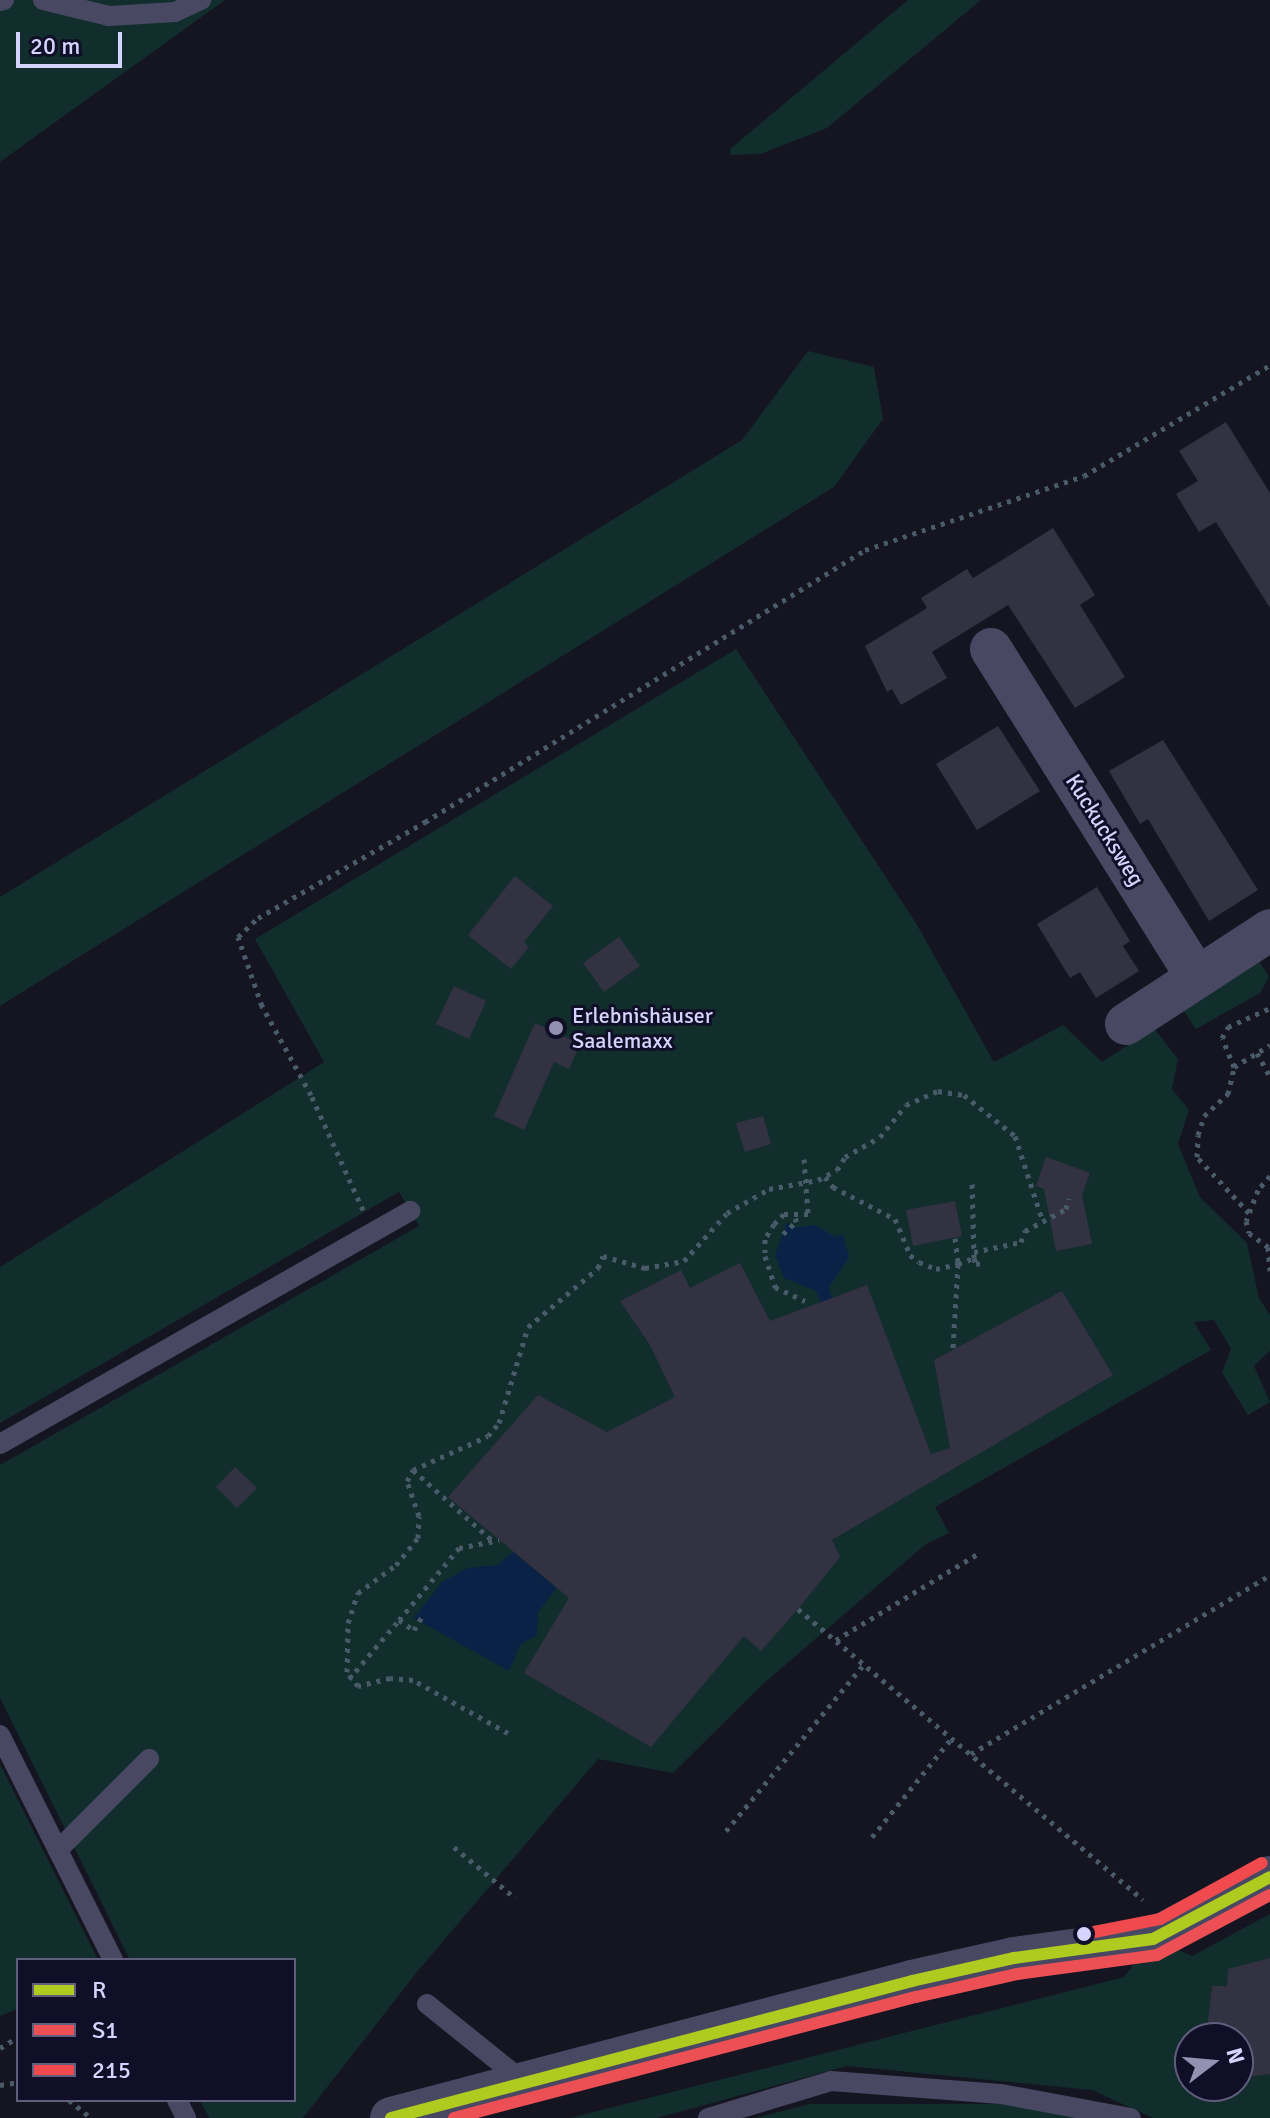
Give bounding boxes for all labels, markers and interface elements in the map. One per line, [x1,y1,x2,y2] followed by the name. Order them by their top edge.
[20,16,126,66] scale bar
[30,31,80,61] text: 20 m
[1060,769,1150,891] street label: Kuckucksweg
[572,1002,713,1054] place label: Erlebnishäuser Saalemaxx
[547,1019,565,1037] marker: Erlebnishäuser Saalemaxx
[1076,1926,1092,1942] unlabelled marker
[16,1958,296,2102] legend
[92,1975,106,2005] text: R
[92,2015,118,2045] text: S1
[1174,2022,1254,2102] north arrow
[1221,2045,1251,2067] text: N
[92,2055,131,2085] text: 215

